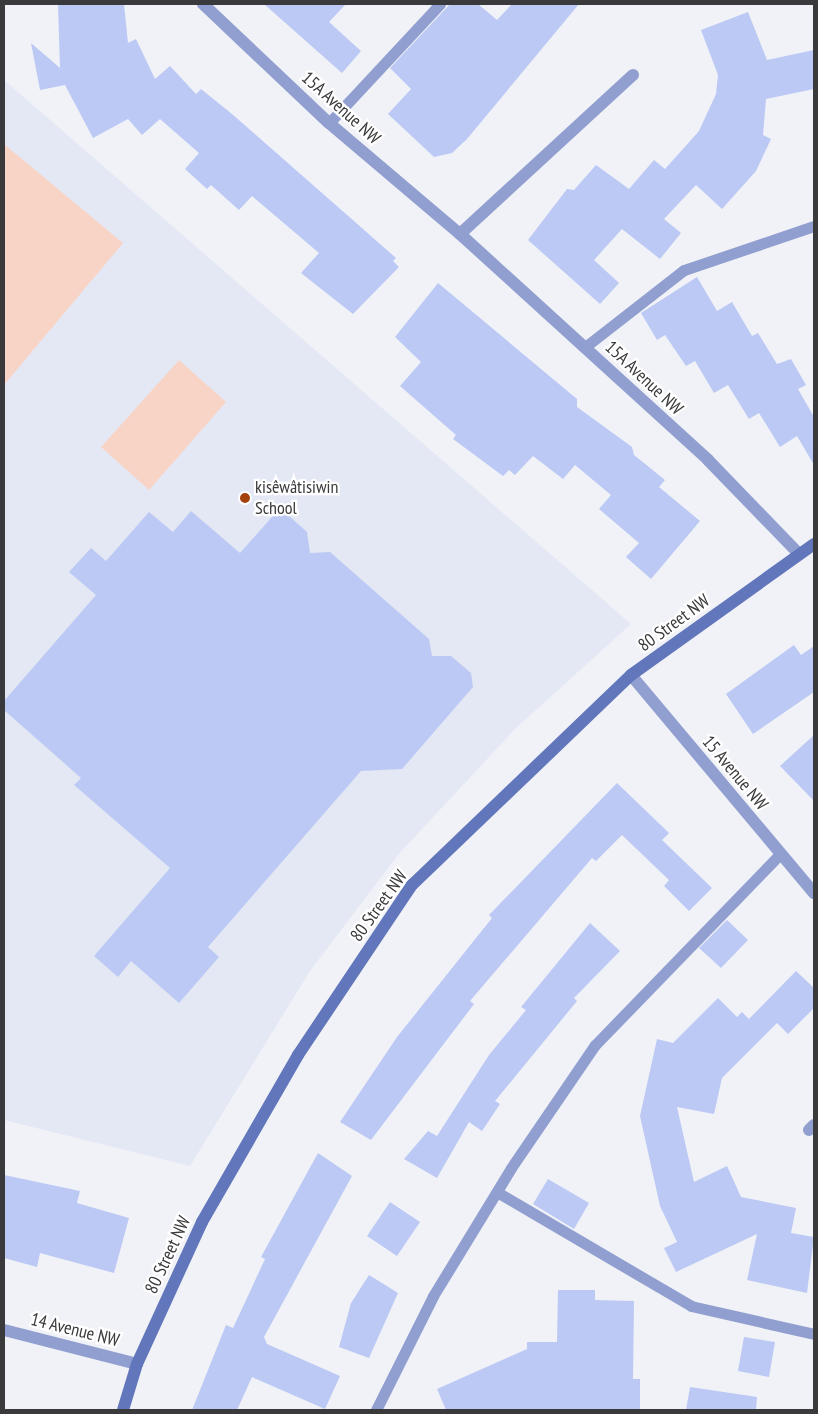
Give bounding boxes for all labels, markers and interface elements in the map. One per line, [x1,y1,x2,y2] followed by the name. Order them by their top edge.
[297,67,385,149] street label: 15A Avenue NW
[600,336,688,420] street label: 15A Avenue NW
[255,477,338,520] place label: kisêwâtisiwin School
[239,492,251,504] marker: kisêwâtisiwin School
[634,590,714,656] street label: 80 Street NW
[697,731,773,815] street label: 15 Avenue NW
[346,866,412,946] street label: 80 Street NW
[141,1213,195,1297] street label: 80 Street NW
[28,1308,122,1352] street label: 14 Avenue NW

